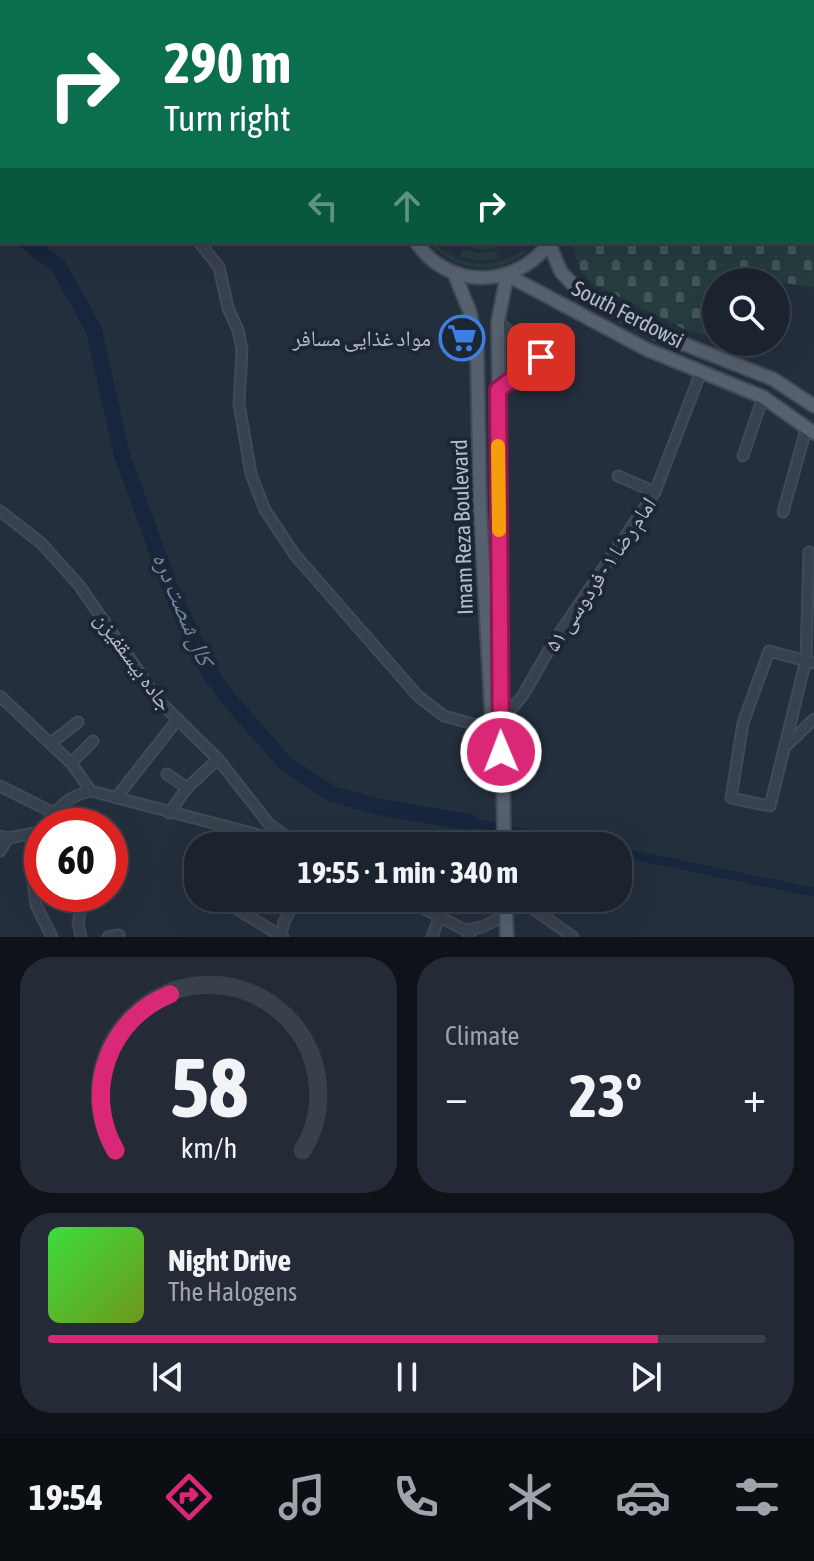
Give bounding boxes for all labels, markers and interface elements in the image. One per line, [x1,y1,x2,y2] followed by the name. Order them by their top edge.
[164,31,291,95] text: 290 m
[32,32,136,136] icon: right
[164,97,291,139] text: Turn right
[301,184,345,228] icon: left
[385,184,429,228] icon: ahead
[469,184,513,228] icon: right
[702,268,790,356] map controls
[702,268,790,356] button: search
[568,275,688,353] street label: South Ferdowsi
[438,314,486,362] supermarket icon: مواد غذایی مسافر
[507,323,575,391] pin
[292,325,431,352] place label: مواد غذایی مسافر
[519,335,563,379] icon: arrive
[446,439,478,615] street label: Imam Reza Boulevard
[539,492,663,657] street label: امام رضا ۱ - فردوسی ۵۱
[146,548,221,674] water label: کال شصت دره
[89,606,179,716] street label: جاده بیسقفیزن
[459,710,543,794] position arrow
[24,808,128,912] speed limit sign: 60
[298,855,518,889] text: 19:55 · 1 min · 340 m
[445,1021,519,1051] text: Climate
[169,1039,248,1135] text: 58
[569,1061,642,1130] text: 23°
[445,1071,468,1121] text: −
[743,1071,766,1121] text: +
[180,1131,237,1164] text: km/h
[168,1243,291,1277] text: Night Drive
[168,1277,297,1307] text: The Halogens
[146,1355,190,1399] icon: previous
[385,1355,429,1399] icon: pause
[624,1355,668,1399] icon: next
[161,1469,217,1525] icon: directions
[274,1469,330,1525] icon: music
[388,1469,444,1525] icon: phone
[502,1469,558,1525] icon: climate
[615,1469,671,1525] icon: car
[729,1469,785,1525] icon: filters
[29,1476,103,1518] text: 19:54

